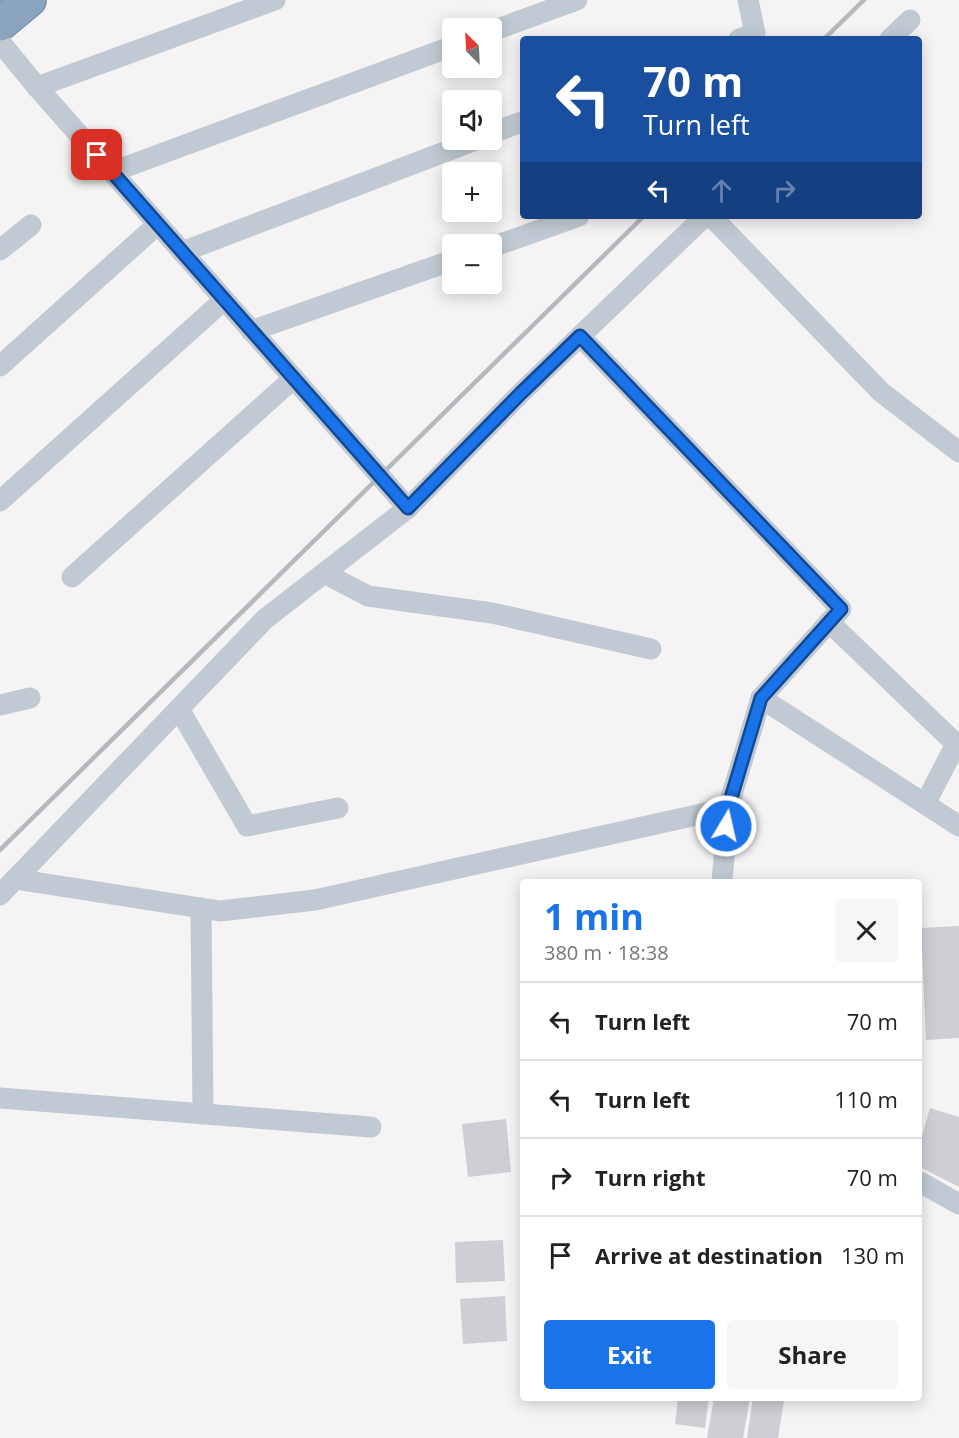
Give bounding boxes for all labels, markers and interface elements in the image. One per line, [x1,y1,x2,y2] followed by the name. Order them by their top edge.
[442,18,502,78] north arrow
[442,18,502,294] map controls
[643,52,743,109] text: 70 m
[544,60,622,138] icon: left
[442,90,502,150] button: sound
[643,106,750,143] text: Turn left
[71,129,122,180] pin
[80,138,113,171] icon: arrive
[442,162,502,222] button: +
[642,174,675,207] icon: left
[705,174,738,207] icon: ahead
[768,174,801,207] icon: right
[442,234,502,294] button: −
[694,794,758,858] position arrow
[544,892,644,941] text: 1 min
[835,899,898,962] button: close
[544,939,669,966] text: 380 m · 18:38
[544,1005,577,1038] icon: left
[595,1006,690,1036] text: Turn left
[847,1006,898,1036] text: 70 m
[544,1083,577,1116] icon: left
[595,1084,690,1114] text: Turn left
[834,1084,898,1114] text: 110 m
[544,1161,577,1194] icon: right
[595,1162,706,1192] text: Turn right
[847,1162,898,1192] text: 70 m
[544,1239,577,1272] icon: arrive
[595,1240,823,1270] text: Arrive at destination
[841,1240,905,1270] text: 130 m
[544,1320,715,1389] button: Exit
[727,1320,898,1389] button: Share

